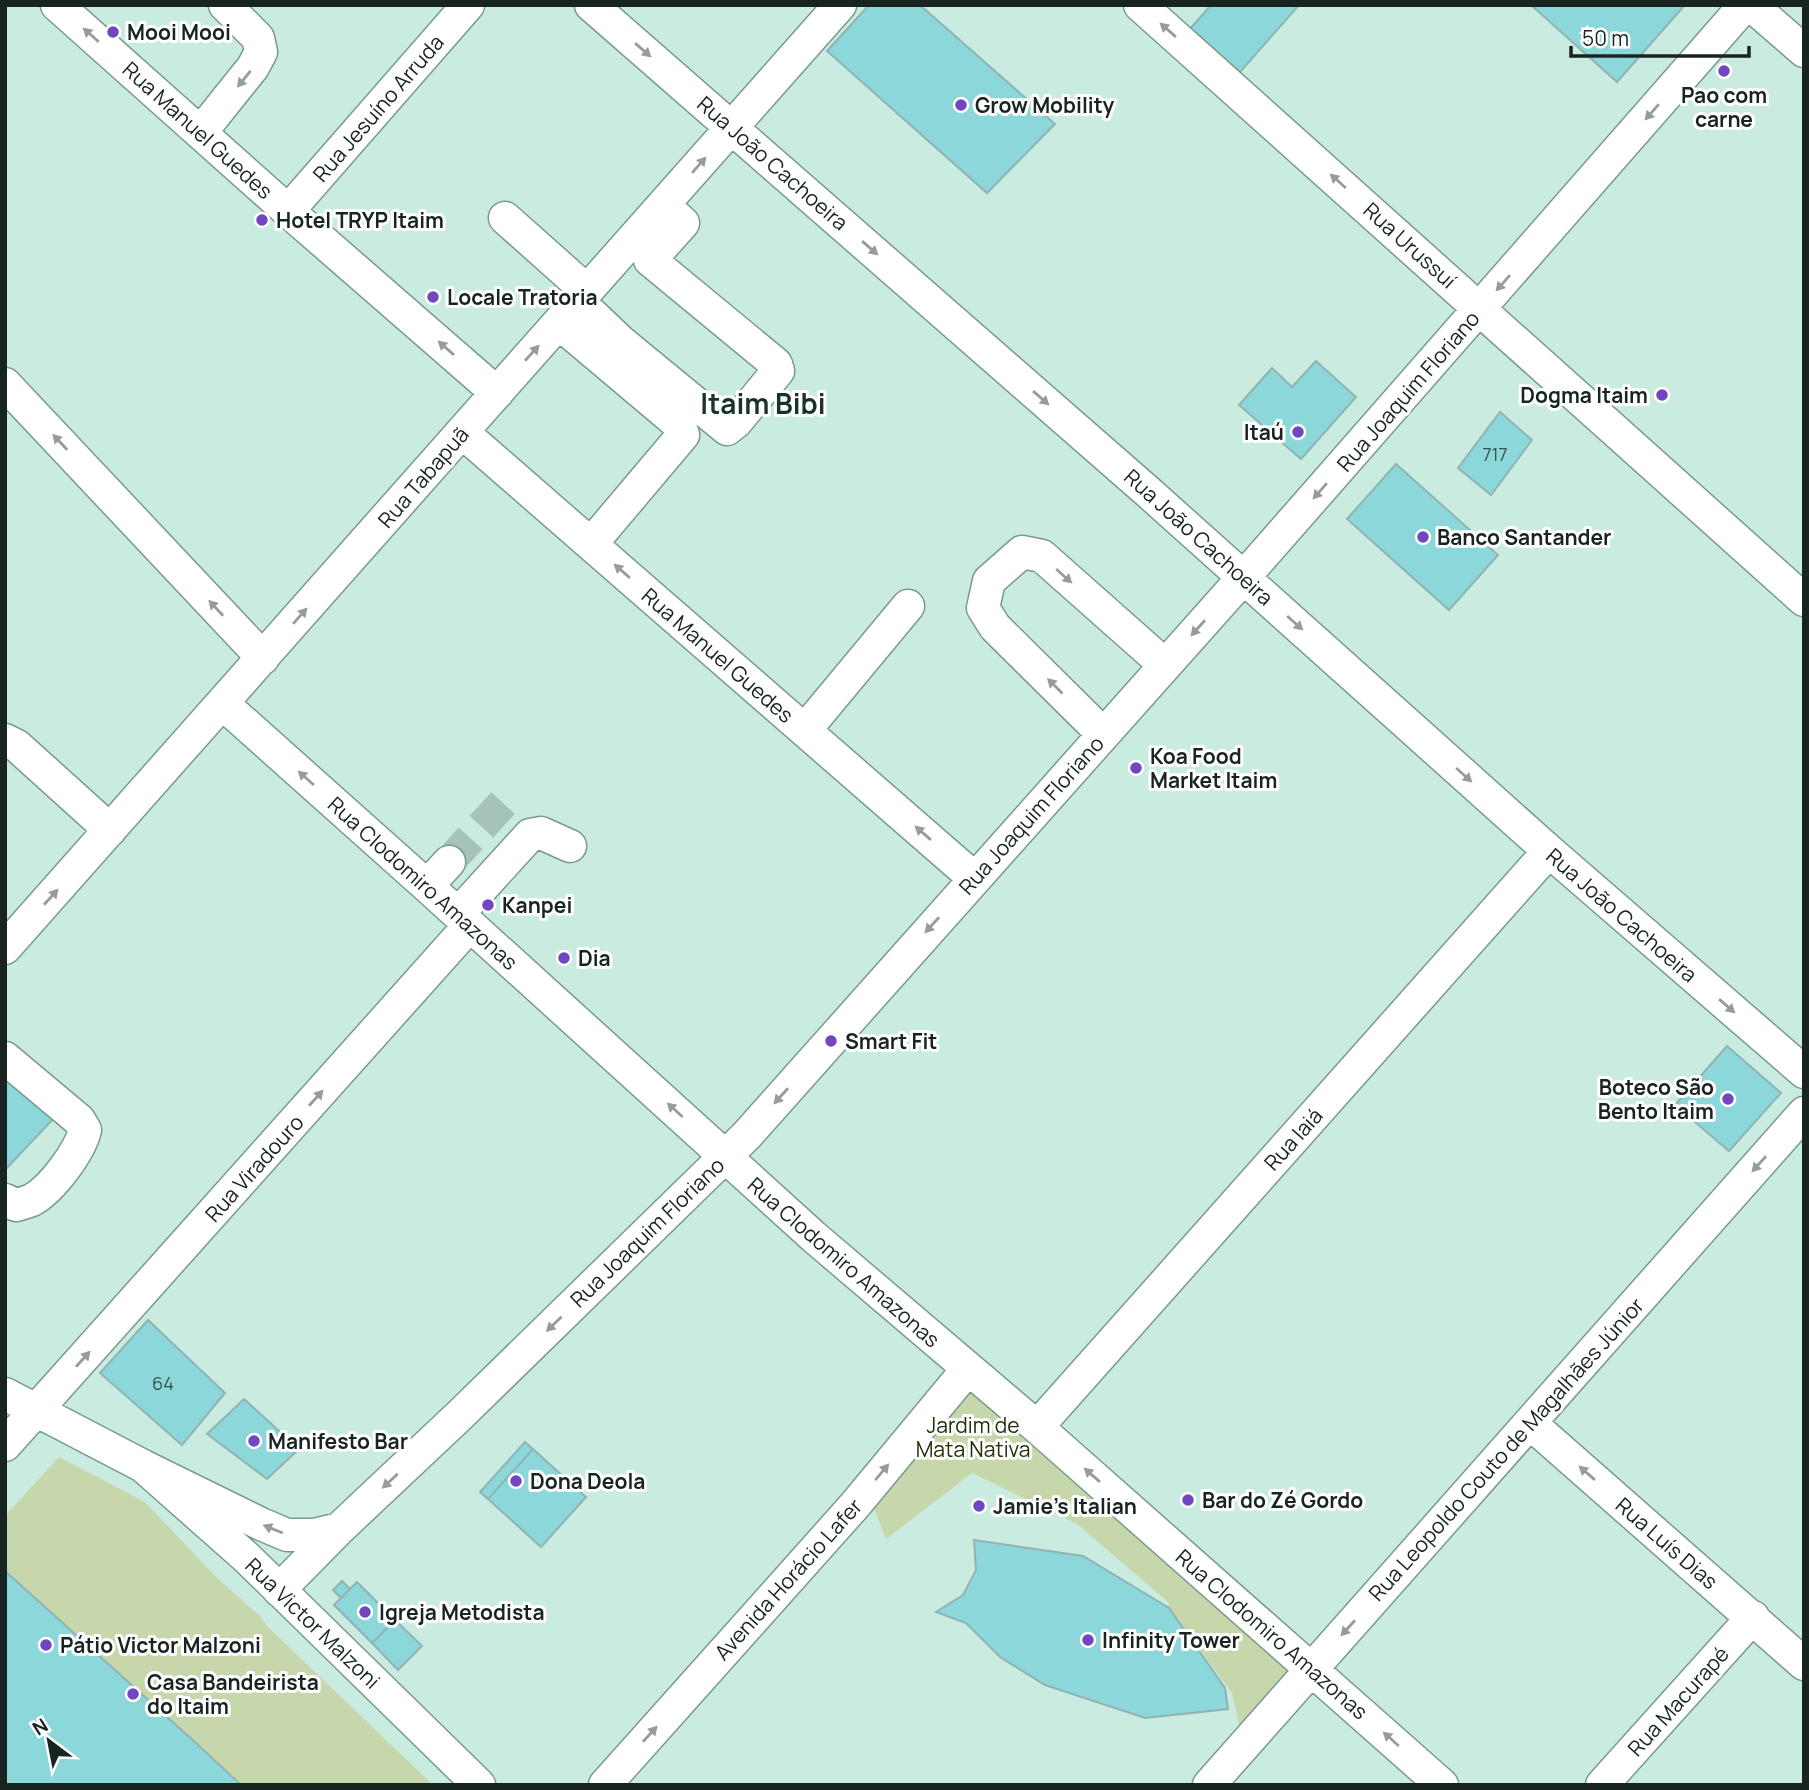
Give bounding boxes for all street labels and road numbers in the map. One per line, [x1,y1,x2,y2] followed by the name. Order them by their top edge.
[306,29,450,187] street label: Rua Jesuíno Arruda
[117,55,279,205] street label: Rua Manuel Guedes
[692,90,854,236] street label: Rua João Cachoeira
[1358,196,1462,294] street label: Rua Urussuí
[1330,305,1486,477] street label: Rua Joaquim Floriano
[371,421,475,533] street label: Rua Tabapuã
[1119,463,1279,611] street label: Rua João Cachoeira
[636,581,800,729] street label: Rua Manuel Guedes
[952,730,1110,900] street label: Rua Joaquim Floriano
[322,790,524,976] street label: Rua Clodomiro Amazonas
[1541,842,1703,988] street label: Rua João Cachoeira
[1258,1102,1328,1176] street label: Rua Iaiá
[199,1109,309,1227] street label: Rua Viradouro
[564,1151,730,1313] street label: Rua Joaquim Floriano
[742,1171,946,1353] street label: Rua Clodomiro Amazonas
[1362,1291,1650,1607] street label: Rua Leopoldo Couto de Magalhães Júnior
[1610,1491,1724,1595] street label: Rua Luís Dias
[708,1492,868,1666] street label: Avenida Horácio Lafer
[1170,1543,1374,1725] street label: Rua Clodomiro Amazonas
[240,1552,386,1694] street label: Rua Victor Malzoni
[1621,1640,1735,1762] street label: Rua Macurapé

